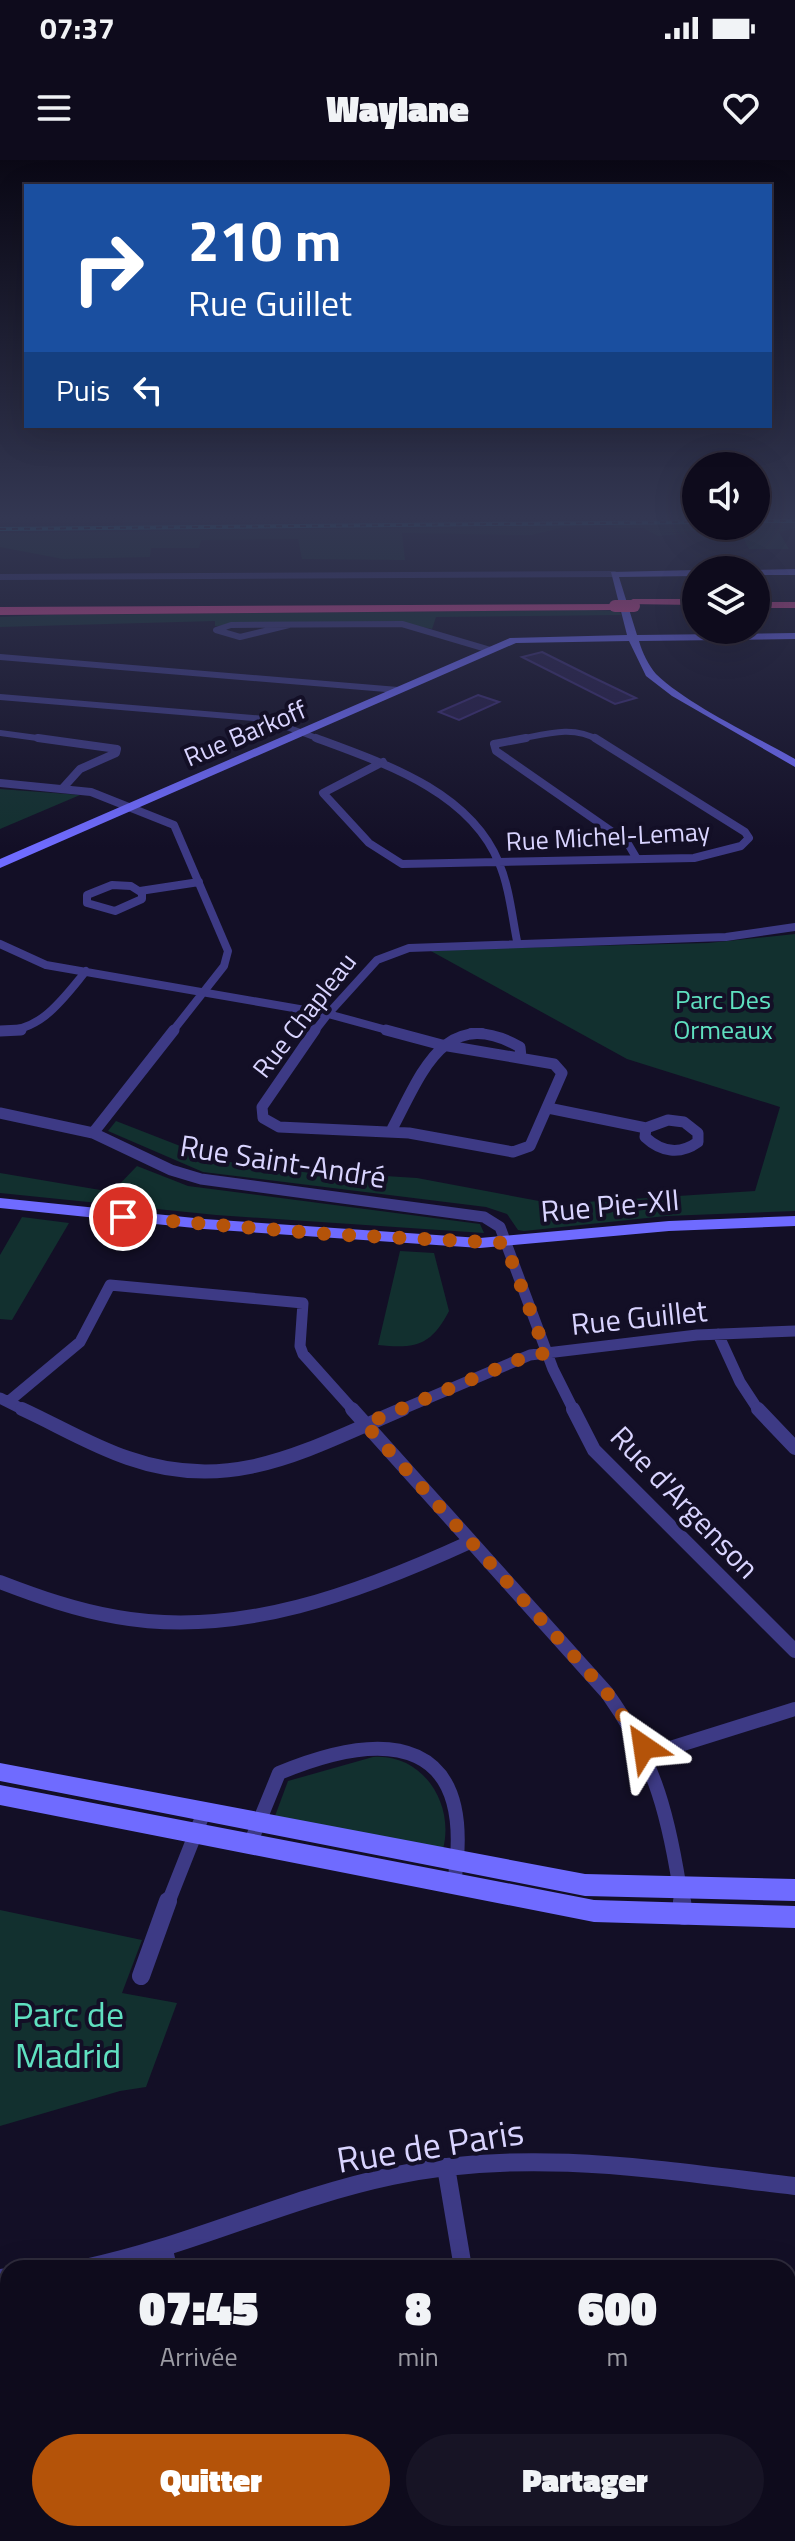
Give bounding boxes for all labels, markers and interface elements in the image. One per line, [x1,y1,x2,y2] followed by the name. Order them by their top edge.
[40,5,115,51] text: 07:37
[326,81,469,136] text: Waylane
[32,86,76,130] icon: menu
[719,86,763,130] icon: heart
[188,198,341,283] text: 210 m
[56,216,160,320] icon: right
[188,275,352,330] text: Rue Guillet
[56,367,110,413] text: Puis
[126,368,170,412] icon: left
[682,452,770,644] map controls
[682,452,770,540] button: sound
[682,556,770,644] button: layers
[178,690,313,776] street label: Rue Barkoff
[505,811,711,861] street label: Rue Michel-Lemay
[243,944,365,1086] street label: Rue Chapleau
[673,980,773,1049] park label: Parc Des Ormeaux
[177,1122,389,1200] street label: Rue Saint-André
[539,1176,681,1234] street label: Rue Pie-XII
[89,1183,157,1251] pin
[101,1195,145,1239] icon: arrive
[569,1287,710,1347] street label: Rue Guillet
[600,1415,770,1589] street label: Rue d'Argenson
[602,1705,686,1789] position arrow
[12,1986,124,2082] park label: Parc de Madrid
[333,2103,527,2187] street label: Rue de Paris
[139,2271,258,2344] text: 07:45
[405,2271,431,2344] text: 8
[578,2271,657,2344] text: 600
[160,2337,238,2376] text: Arrivée
[397,2337,439,2376] text: min
[607,2337,628,2376] text: m
[32,2434,390,2526] button: Quitter
[406,2434,764,2526] button: Partager

